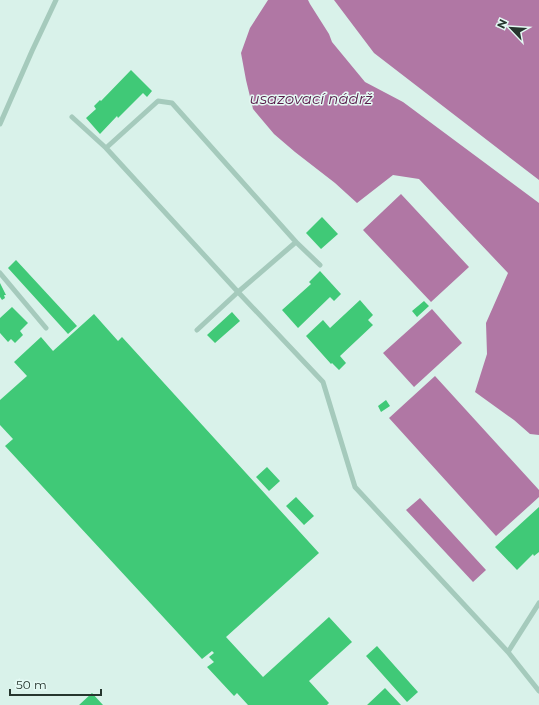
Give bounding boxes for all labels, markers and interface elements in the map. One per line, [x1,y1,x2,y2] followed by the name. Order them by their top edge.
[491,8,531,48] north arrow
[494,17,510,31] text: N
[250,89,373,108] water label: usazovací nádrž
[10,671,101,697] scale bar
[16,677,47,692] text: 50 m

